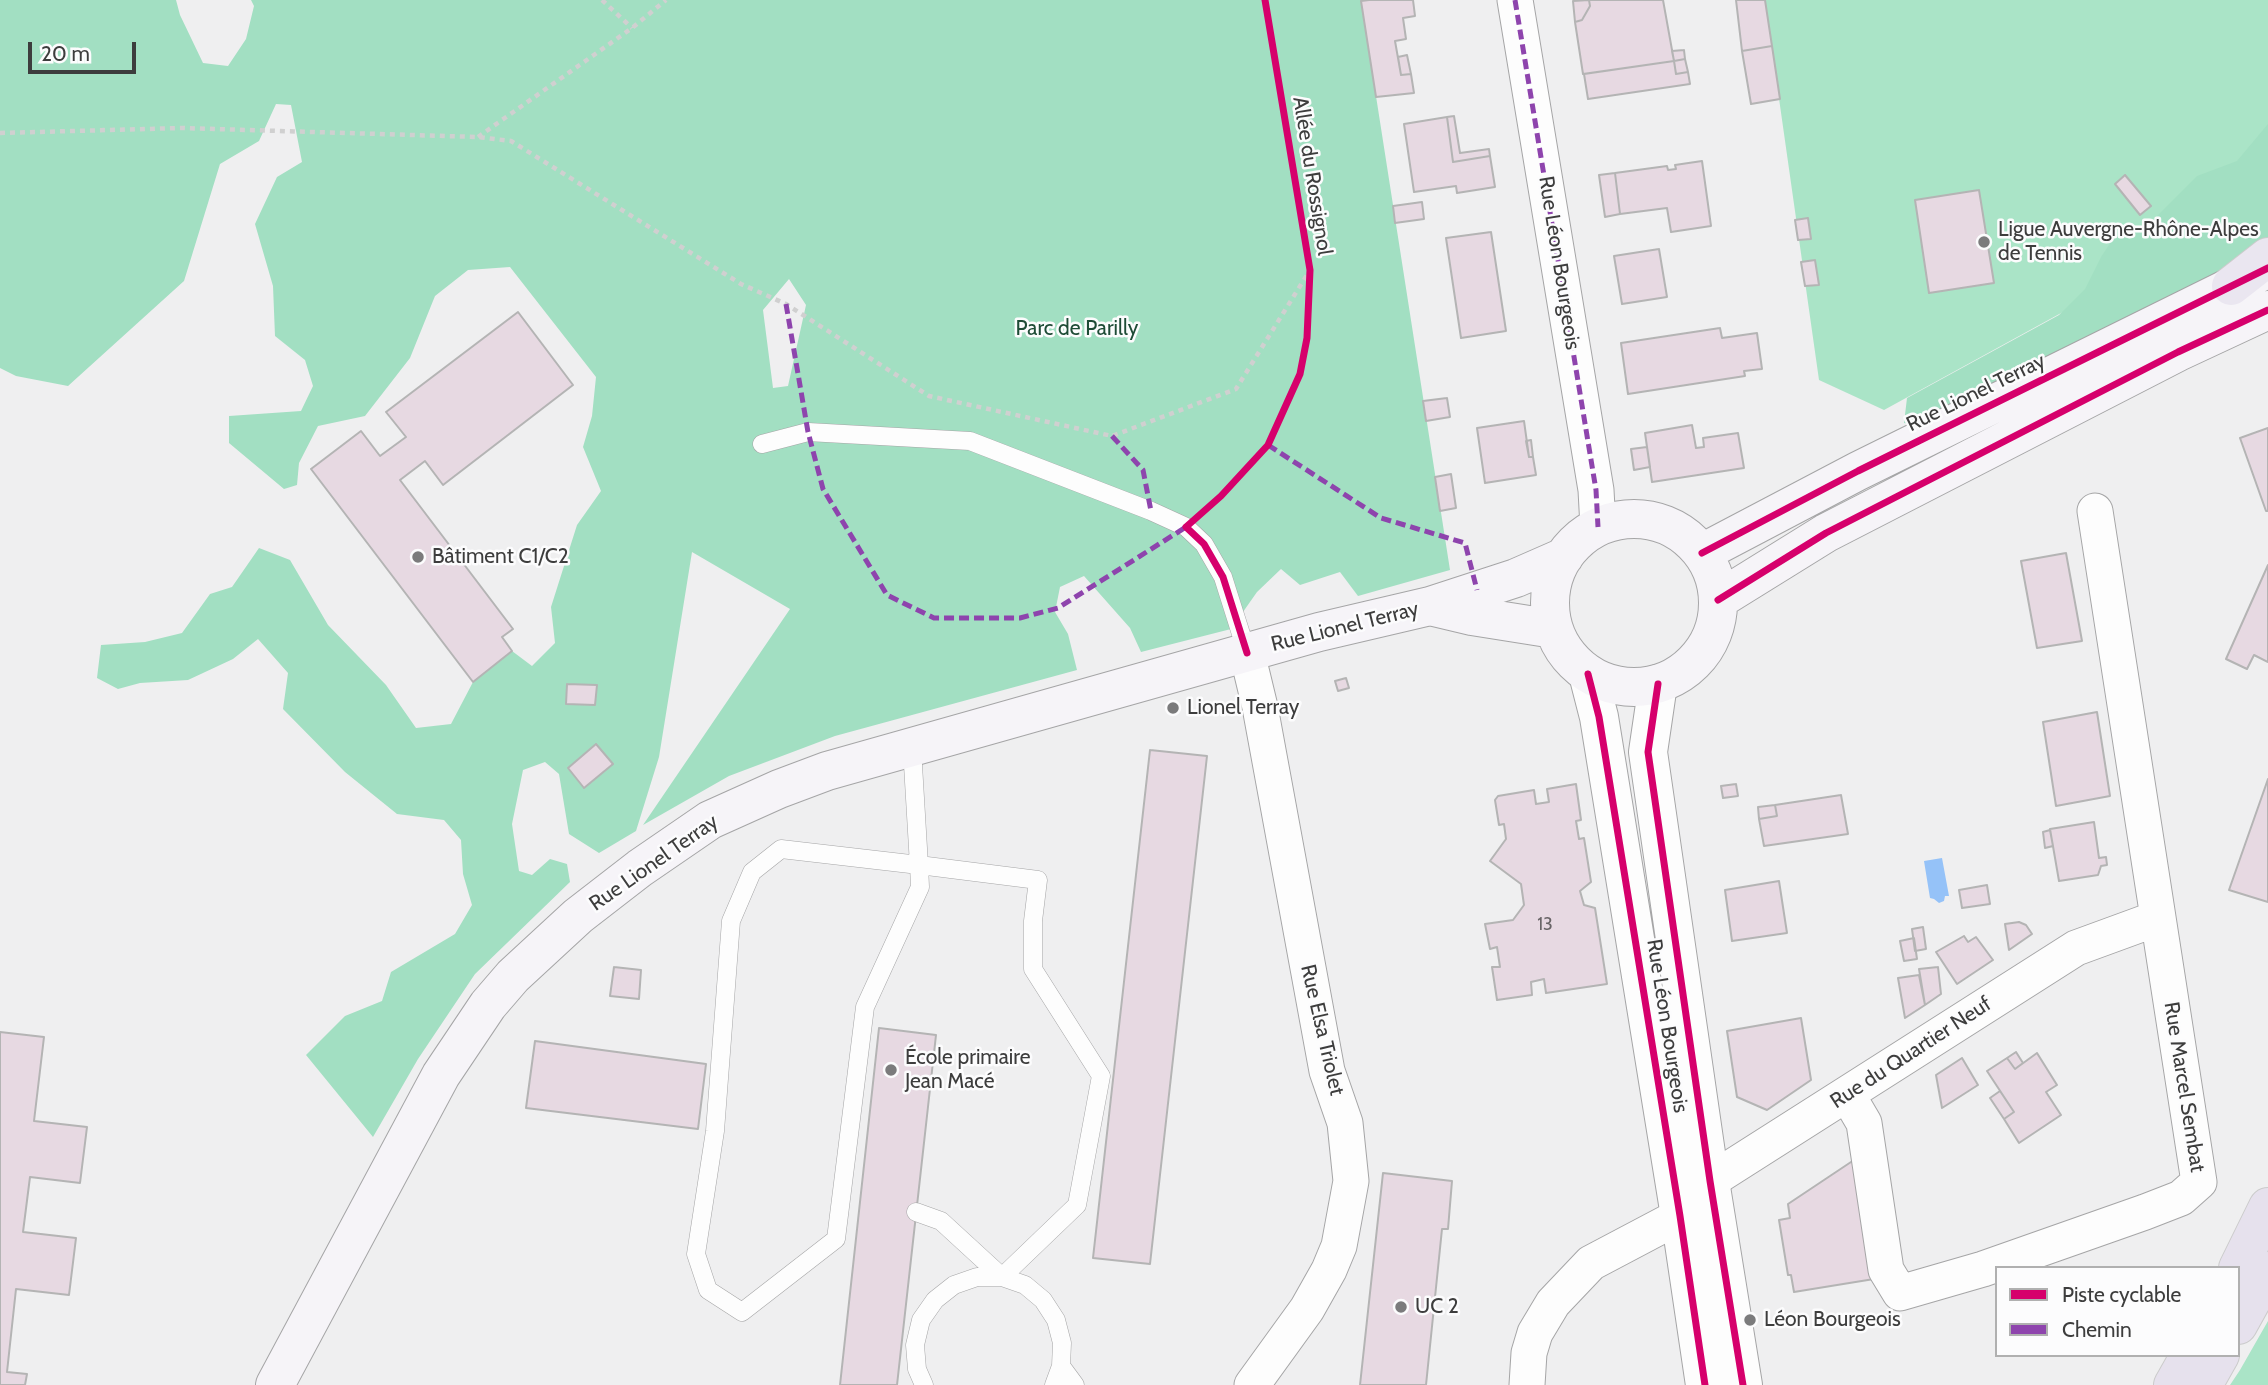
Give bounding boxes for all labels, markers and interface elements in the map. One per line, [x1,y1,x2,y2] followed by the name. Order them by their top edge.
[32,28,140,72] scale bar
[41,41,90,66] text: 20 m
[1287,95,1337,257] street label: Allée du Rossignol
[1533,174,1585,352] street label: Rue Léon Bourgeois
[1998,217,2259,267] place label: Ligue Auvergne-Rhône-Alpes de Tennis
[1976,234,1992,250] marker: Ligue Auvergne-Rhône-Alpes de Tennis
[1016,316,1138,342] park label: Parc de Parilly
[1902,349,2050,437] street label: Rue Lionel Terray
[432,544,569,570] place label: Bâtiment C1/C2
[410,549,426,565] marker: Bâtiment C1/C2
[1269,596,1421,658] street label: Rue Lionel Terray
[1187,695,1299,721] place label: Lionel Terray
[1165,700,1181,716] marker: Lionel Terray
[585,809,723,917] street label: Rue Lionel Terray
[1537,914,1553,936] house number: 13
[1641,937,1693,1115] street label: Rue Léon Bourgeois
[1295,962,1349,1098] street label: Rue Elsa Triolet
[1826,992,1996,1114] street label: Rue du Quartier Neuf
[2158,1000,2210,1174] street label: Rue Marcel Sembat
[905,1045,1030,1095] place label: École primaire Jean Macé
[883,1062,899,1078] marker: École primaire Jean Macé
[1995,1266,2240,1357] legend
[2062,1282,2181,1307] text: Piste cyclable
[1415,1294,1459,1320] place label: UC 2
[1393,1299,1409,1315] marker: UC 2
[1764,1307,1901,1333] place label: Léon Bourgeois
[1742,1312,1758,1328] marker: Léon Bourgeois
[2062,1317,2132,1342] text: Chemin

